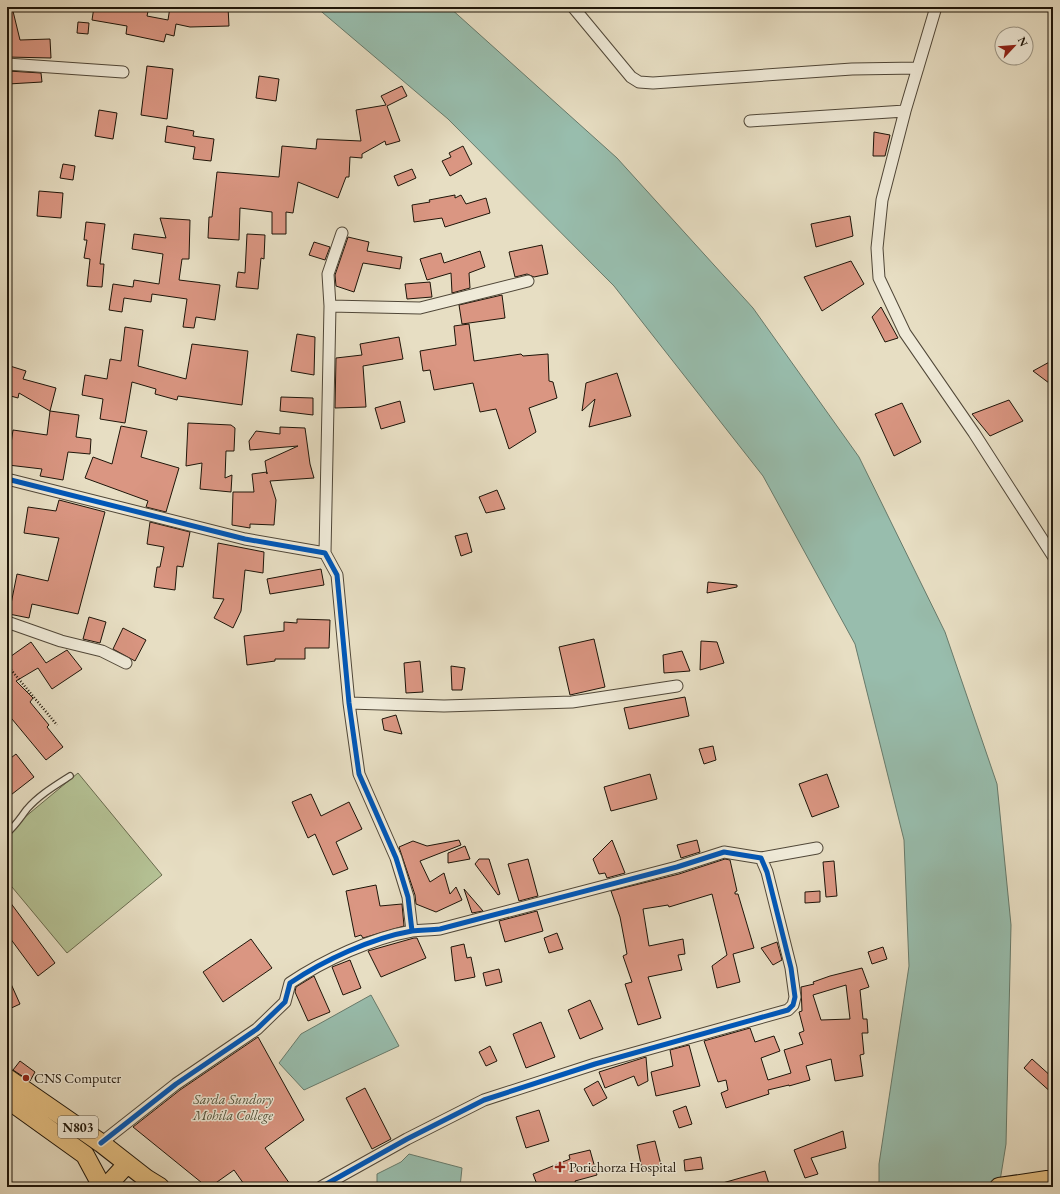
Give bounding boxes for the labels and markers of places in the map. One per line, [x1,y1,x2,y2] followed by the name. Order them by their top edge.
[34,1069,122,1087] place label: CNS Computer
[21,1073,31,1083] marker: CNS Computer
[569,1158,677,1176] place label: Porichorza Hospital
[554,1161,566,1173] marker: Porichorza Hospital

